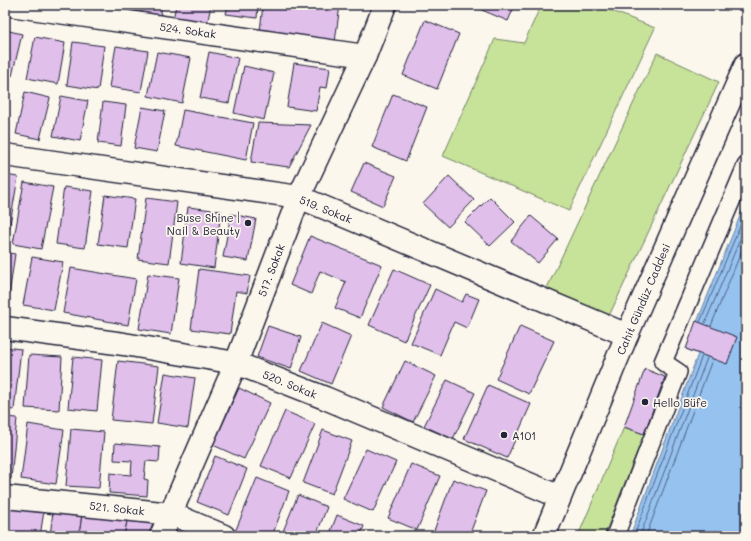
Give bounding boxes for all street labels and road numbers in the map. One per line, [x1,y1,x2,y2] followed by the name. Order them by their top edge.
[159,19,217,41] street label: 524. Sokak
[297,192,355,226] street label: 519. Sokak
[254,241,288,299] street label: 517. Sokak
[613,241,673,357] street label: Cahit Gündüz Caddesi
[261,366,320,402] street label: 520. Sokak
[89,498,146,518] street label: 521. Sokak

